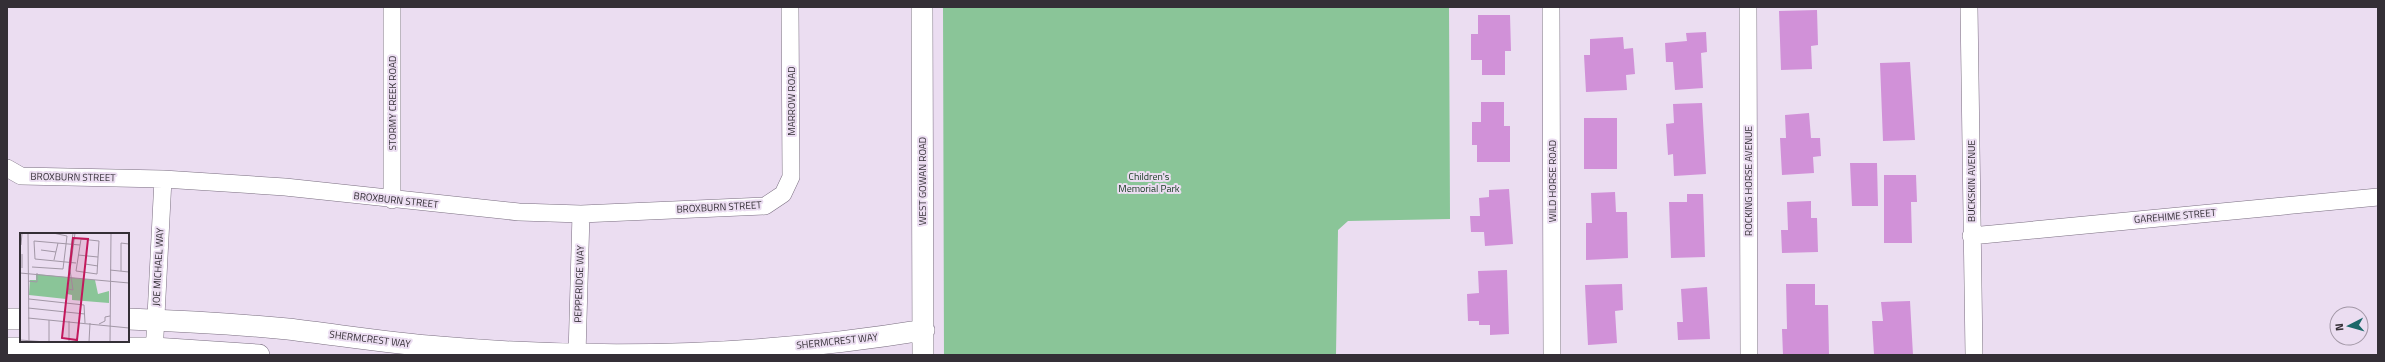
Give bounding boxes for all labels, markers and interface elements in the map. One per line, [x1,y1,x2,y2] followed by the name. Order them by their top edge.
[385,56,400,150] street label: STORMY CREEK ROAD
[784,66,799,136] street label: MARROW ROAD
[1741,126,1756,236] street label: ROCKING HORSE AVENUE
[915,137,930,225] street label: WEST GOWAN ROAD
[1545,140,1560,222] street label: WILD HORSE ROAD
[1964,140,1979,222] street label: BUCKSKIN AVENUE
[30,169,116,185] street label: BROXBURN STREET
[1118,169,1180,196] park label: Children's Memorial Park
[353,188,440,212] street label: BROXBURN STREET
[676,197,763,217] street label: BROXBURN STREET
[2133,205,2217,227] street label: GAREHIME STREET
[148,227,168,306] street label: JOE MICHAEL WAY
[20,233,129,342] inset map
[570,244,588,323] street label: PEPPERIDGE WAY
[2329,306,2369,346] north arrow
[2331,322,2347,332] text: N
[329,327,412,351] street label: SHERMCREST WAY
[796,329,879,353] street label: SHERMCREST WAY

